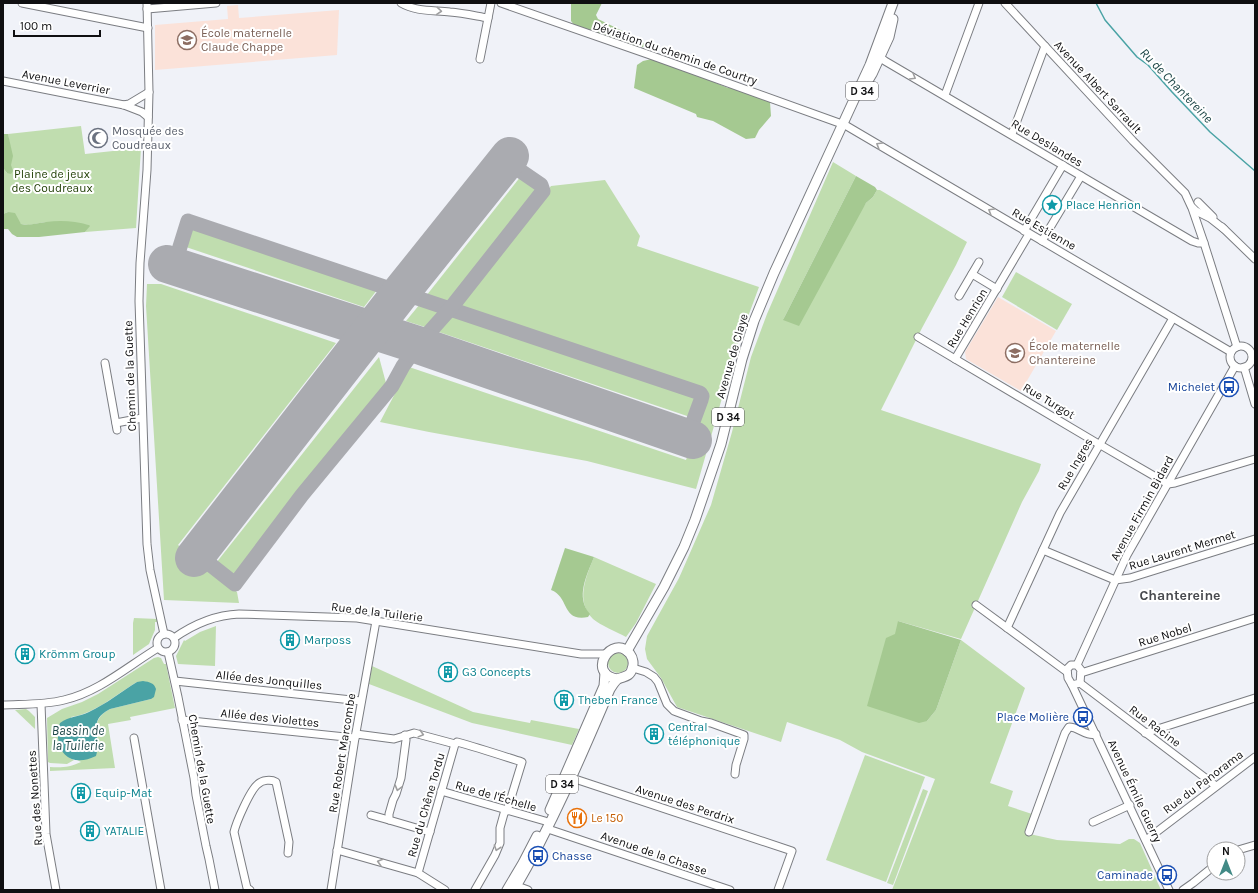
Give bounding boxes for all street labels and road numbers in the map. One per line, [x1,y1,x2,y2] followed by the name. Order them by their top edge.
[591,18,759,88] street label: Déviation du chemin de Courtry
[1051,38,1145,137] street label: Avenue Albert Sarrault
[21,67,112,97] street label: Avenue Leverrier
[846,82,878,100] road number: D 34
[1009,116,1085,170] street label: Rue Deslandes
[1010,205,1078,253] street label: Rue Estienne
[944,286,990,350] street label: Rue Henrion
[713,312,751,400] street label: Avenue de Claye
[121,320,139,432] street label: Chemin de la Guette
[1021,380,1078,422] street label: Rue Turgot
[712,408,744,426] road number: D 34
[1054,435,1096,493] street label: Rue Ingres
[1107,453,1177,563] street label: Avenue Firmin Bidard
[1127,527,1237,573] street label: Rue Laurent Mermet
[330,599,424,625] street label: Rue de la Tuilerie
[1137,620,1193,650] street label: Rue Nobel
[215,667,323,693] street label: Allée des Jonquilles
[326,692,358,814] street label: Rue Robert Marcombe
[1127,702,1183,750] street label: Rue Racine
[220,706,320,730] street label: Allée des Violettes
[185,713,219,825] street label: Chemin de la Guette
[1105,737,1166,845] street label: Avenue Émile Guerry
[1160,747,1246,817] street label: Rue du Panorama
[25,750,45,846] street label: Rue des Nonettes
[404,751,448,859] street label: Rue du Chêne Tordu
[546,775,578,793] road number: D 34
[454,777,539,814] street label: Rue de l'Échelle
[634,781,736,827] street label: Avenue des Perdrix
[599,828,709,878] street label: Avenue de la Chasse

